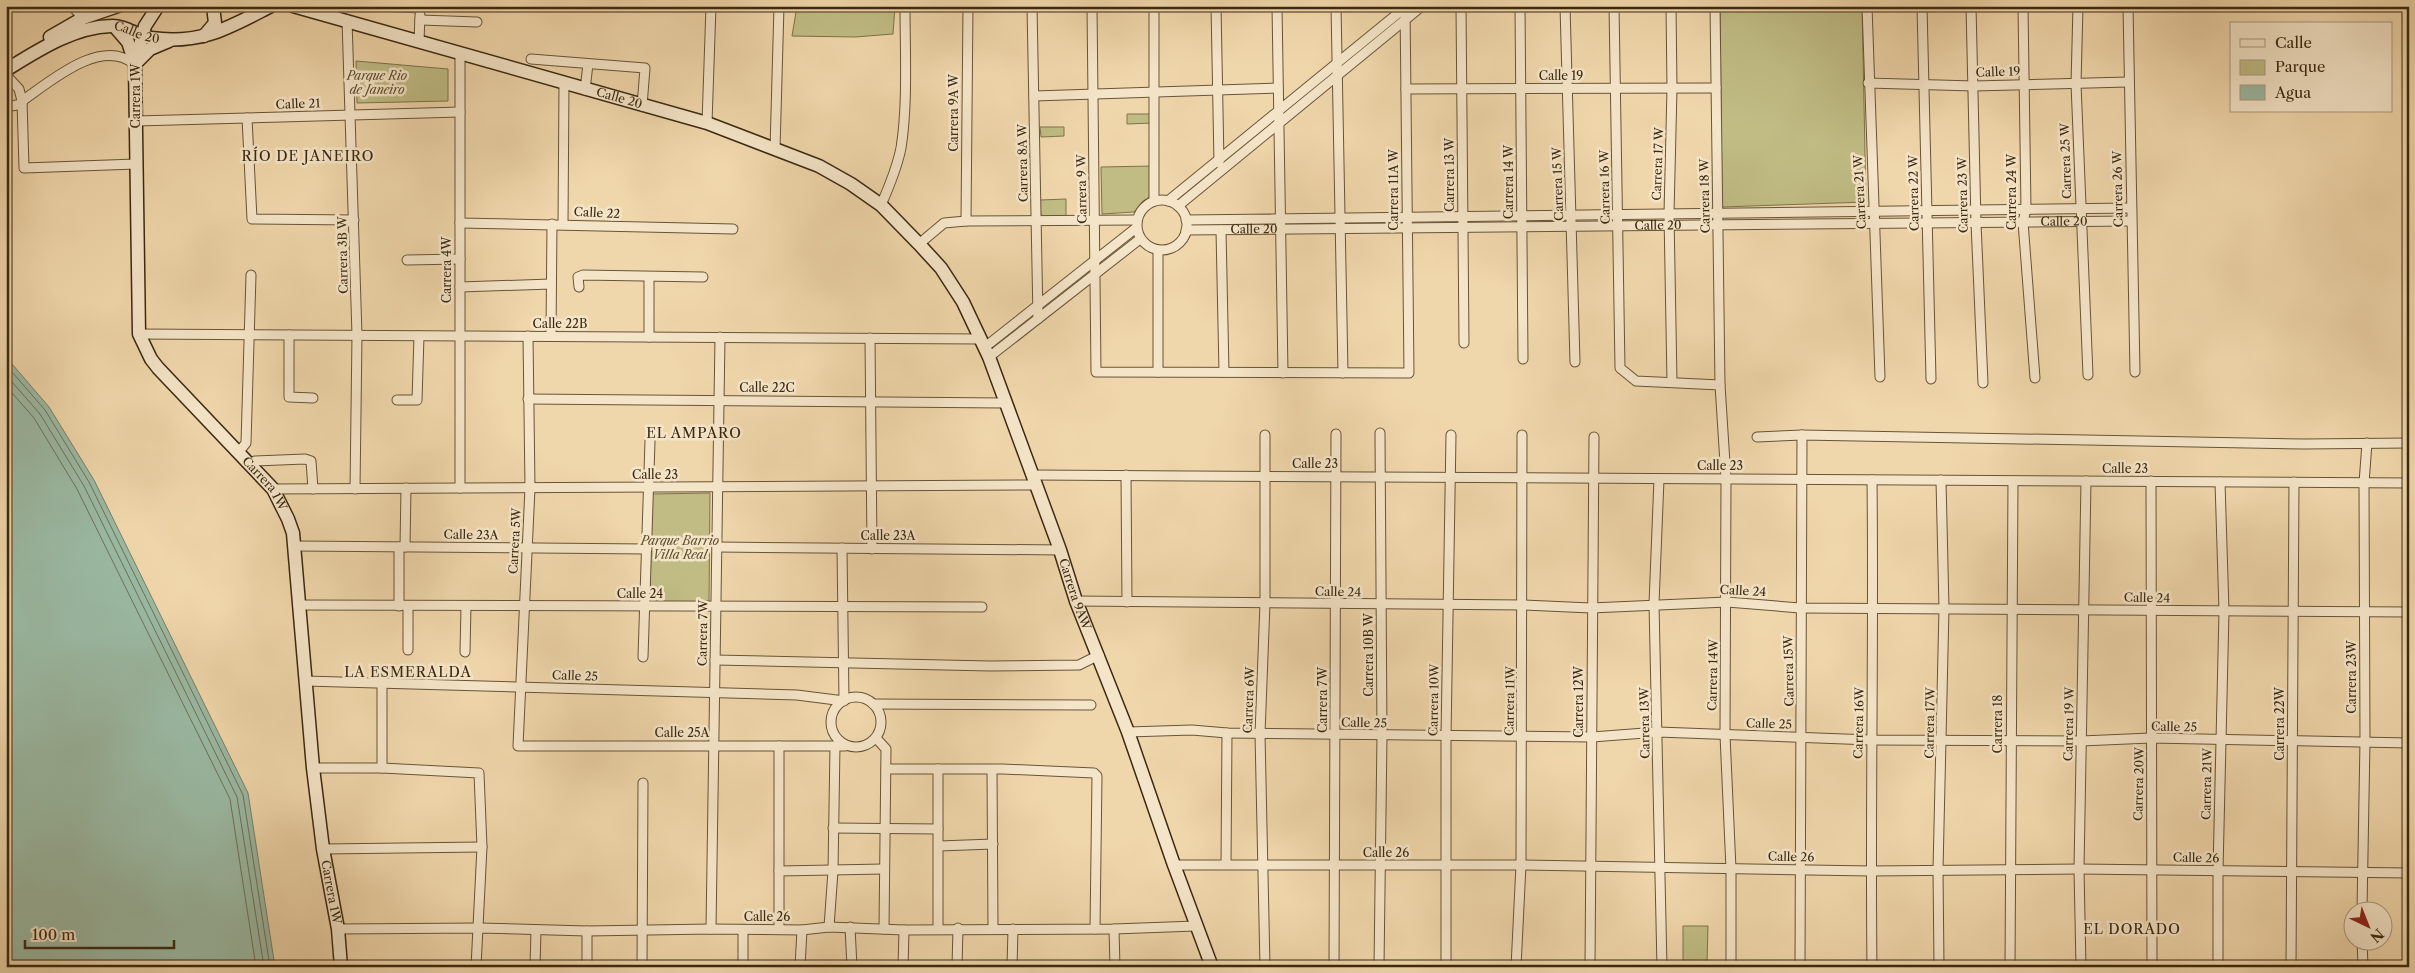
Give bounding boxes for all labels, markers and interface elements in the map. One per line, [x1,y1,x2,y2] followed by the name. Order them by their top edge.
[113,18,160,46] street label: Calle 20
[2230,22,2392,112] legend
[2275,33,2312,52] text: Calle
[2275,57,2325,76] text: Parque
[128,63,143,128] street label: Carrera 1W
[1975,63,2021,80] street label: Calle 19
[346,68,408,97] park label: Parque Rio de Janeiro
[1539,68,1583,83] street label: Calle 19
[946,73,961,152] street label: Carrera 9A W
[2274,83,2311,102] text: Agua
[595,84,644,111] street label: Calle 20
[275,95,321,112] street label: Calle 21
[2057,122,2074,199] street label: Carrera 25 W
[1014,123,1031,202] street label: Carrera 8A W
[1649,126,1666,201] street label: Carrera 17 W
[1442,137,1457,212] street label: Carrera 13 W
[1501,144,1516,219] street label: Carrera 14 W
[242,146,374,165] district label: RÍO DE JANEIRO
[1549,146,1566,221] street label: Carrera 15 W
[1386,148,1401,231] street label: Carrera 11A W
[1596,149,1613,224] street label: Carrera 16 W
[2109,150,2126,227] street label: Carrera 26 W
[1073,153,1090,224] street label: Carrera 9 W
[2004,153,2019,230] street label: Carrera 24 W
[1850,154,1869,230] street label: Carrera 21 W
[1905,154,1922,231] street label: Carrera 22 W
[1954,156,1971,233] street label: Carrera 23 W
[1696,158,1713,233] street label: Carrera 18 W
[573,204,621,221] street label: Calle 22
[2040,213,2088,229] street label: Calle 20
[334,215,351,294] street label: Carrera 3B W
[1634,217,1682,233] street label: Calle 20
[1230,221,1278,237] street label: Calle 20
[439,236,454,303] street label: Carrera 4W
[533,316,587,331] street label: Calle 22B
[739,380,795,395] street label: Calle 22C
[646,424,742,442] district label: EL AMPARO
[239,453,291,514] street label: Carrera 1W
[1292,456,1338,471] street label: Calle 23
[1697,458,1743,473] street label: Calle 23
[2102,461,2148,476] street label: Calle 23
[632,467,678,482] street label: Calle 23
[505,507,524,574] street label: Carrera 5W
[443,527,500,542] street label: Calle 23A
[860,528,917,543] street label: Calle 23A
[640,533,720,562] park label: Parque Barrio Villa Real
[1056,556,1095,633] street label: Carrera 9AW
[1719,582,1767,599] street label: Calle 24
[1315,584,1361,599] street label: Calle 24
[617,586,663,601] street label: Calle 24
[2124,590,2170,605] street label: Calle 24
[694,599,711,666] street label: Carrera 7W
[1361,612,1376,697] street label: Carrera 10B W
[1780,634,1797,707] street label: Carrera 15W
[1704,638,1721,711] street label: Carrera 14W
[2344,640,2359,714] street label: Carrera 23W
[344,663,472,681] district label: LA ESMERALDA
[1425,663,1442,736] street label: Carrera 10W
[1501,665,1518,736] street label: Carrera 11W
[1571,665,1586,738] street label: Carrera 12W
[1240,666,1257,734] street label: Carrera 6W
[1315,666,1330,733] street label: Carrera 7W
[552,667,598,684] street label: Calle 25
[1636,686,1653,759] street label: Carrera 13W
[1850,686,1867,759] street label: Carrera 16W
[1921,686,1938,759] street label: Carrera 17W
[2060,686,2077,761] street label: Carrera 19 W
[2272,686,2287,761] street label: Carrera 22W
[1990,695,2005,753] street label: Carrera 18
[1341,715,1387,730] street label: Calle 25
[1746,715,1792,732] street label: Calle 25
[2151,719,2197,734] street label: Calle 25
[655,725,711,740] street label: Calle 25A
[2130,746,2147,821] street label: Carrera 20W
[2198,747,2215,820] street label: Carrera 21W
[1363,845,1409,860] street label: Calle 26
[1768,849,1814,864] street label: Calle 26
[2173,850,2219,865] street label: Calle 26
[318,859,345,926] street label: Carrera 1W
[2342,900,2392,950] north arrow
[744,909,790,924] street label: Calle 26
[25,918,174,950] scale bar
[2083,920,2181,938] district label: EL DORADO
[32,925,75,944] text: 100 m
[2366,925,2387,946] text: N

